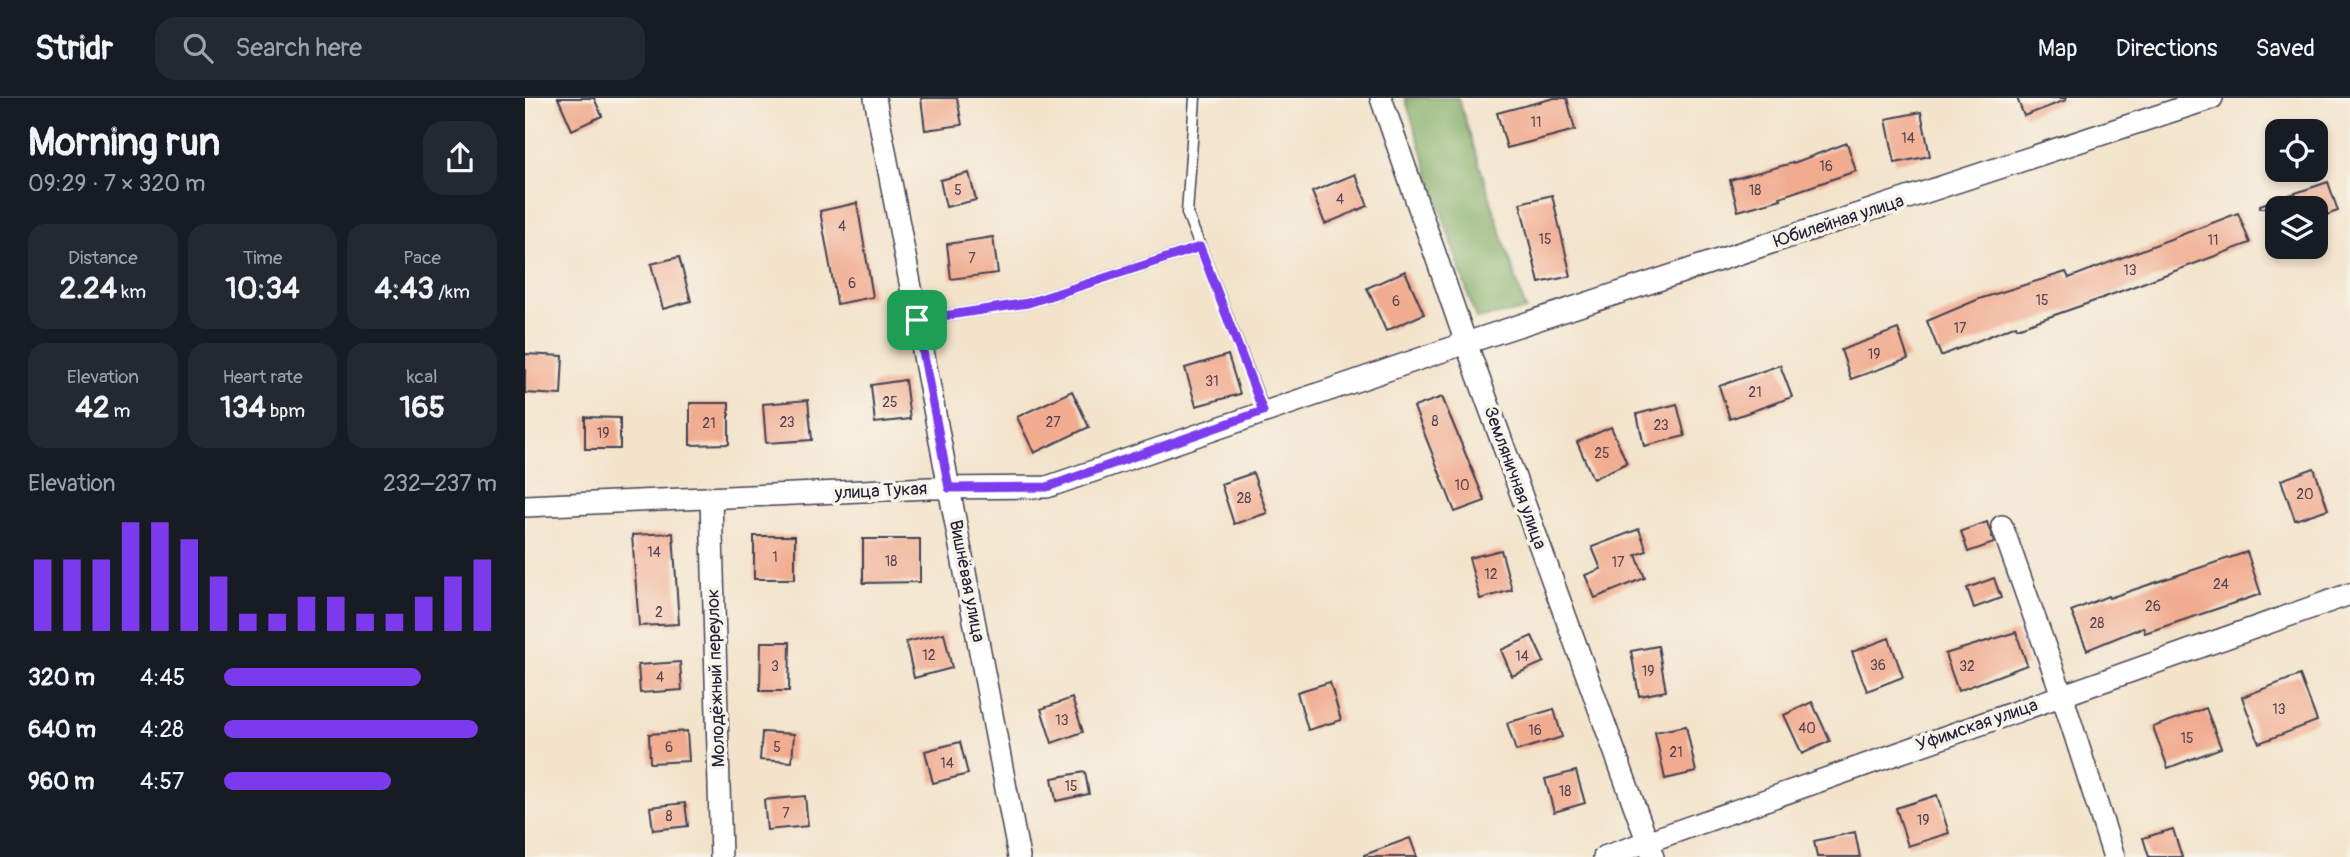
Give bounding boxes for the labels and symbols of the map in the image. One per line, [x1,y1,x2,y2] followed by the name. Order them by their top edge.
[1531,114,1541,131] house number: 11
[1901,130,1915,147] house number: 14
[1819,158,1833,175] house number: 16
[954,182,962,199] house number: 5
[1749,182,1761,199] house number: 18
[1771,189,1907,253] street label: Юбилейная улица
[1336,191,1344,208] house number: 4
[838,218,846,235] house number: 4
[1538,231,1552,248] house number: 15
[2208,232,2218,249] house number: 11
[968,250,976,267] house number: 7
[2123,262,2137,279] house number: 13
[848,275,856,292] house number: 6
[887,290,947,350] pin
[2035,292,2049,309] house number: 15
[1392,293,1400,310] house number: 6
[1954,320,1967,337] house number: 17
[1868,346,1880,363] house number: 19
[1205,373,1219,390] house number: 31
[1748,384,1762,401] house number: 21
[882,394,898,411] house number: 25
[1479,404,1551,552] street label: Земляничная улица
[1431,413,1439,430] house number: 8
[779,414,795,431] house number: 23
[1045,414,1061,431] house number: 27
[702,415,716,432] house number: 21
[1653,417,1669,434] house number: 23
[597,425,609,442] house number: 19
[1594,445,1610,462] house number: 25
[833,477,928,505] street label: улица Тукая
[1454,477,1470,494] house number: 10
[2296,486,2314,503] house number: 20
[1237,490,1251,507] house number: 28
[944,518,990,644] street label: Вишнёвая улица
[647,544,661,561] house number: 14
[772,549,778,566] house number: 1
[885,553,897,570] house number: 18
[1612,554,1625,571] house number: 17
[1484,566,1498,583] house number: 12
[2213,576,2229,593] house number: 24
[701,588,731,768] street label: Молодёжный переулок
[2145,598,2161,615] house number: 26
[655,604,663,621] house number: 2
[2090,615,2104,632] house number: 28
[922,647,936,664] house number: 12
[1515,648,1529,665] house number: 14
[1870,657,1886,674] house number: 36
[771,658,779,675] house number: 3
[1959,658,1975,675] house number: 32
[1642,663,1654,680] house number: 19
[656,669,664,686] house number: 4
[1913,693,2041,757] street label: Уфимская улица
[2272,701,2286,718] house number: 13
[1055,712,1069,729] house number: 13
[1798,720,1816,737] house number: 40
[1528,722,1542,739] house number: 16
[2180,730,2194,747] house number: 15
[665,739,673,756] house number: 6
[773,739,781,756] house number: 5
[1669,744,1683,761] house number: 21
[940,755,954,772] house number: 14
[1064,778,1078,795] house number: 15
[1559,783,1571,800] house number: 18
[782,805,790,822] house number: 7
[665,808,673,825] house number: 8
[1917,812,1929,829] house number: 19

